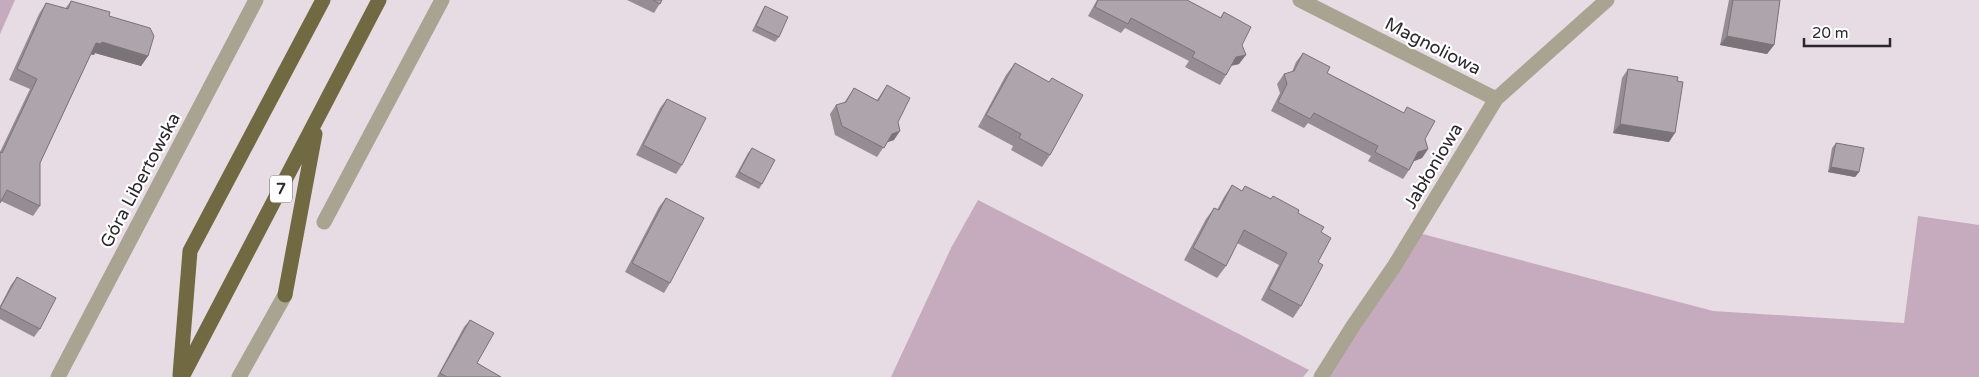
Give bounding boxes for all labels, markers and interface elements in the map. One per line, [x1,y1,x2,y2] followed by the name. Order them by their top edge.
[1381,12,1485,80] street label: Magnoliowa
[1804,15,1890,47] scale bar
[1812,24,1849,42] text: 20 m
[95,109,185,251] street label: Góra Libertowska
[1399,119,1467,213] street label: Jabłoniowa
[270,175,292,202] road number: 7

